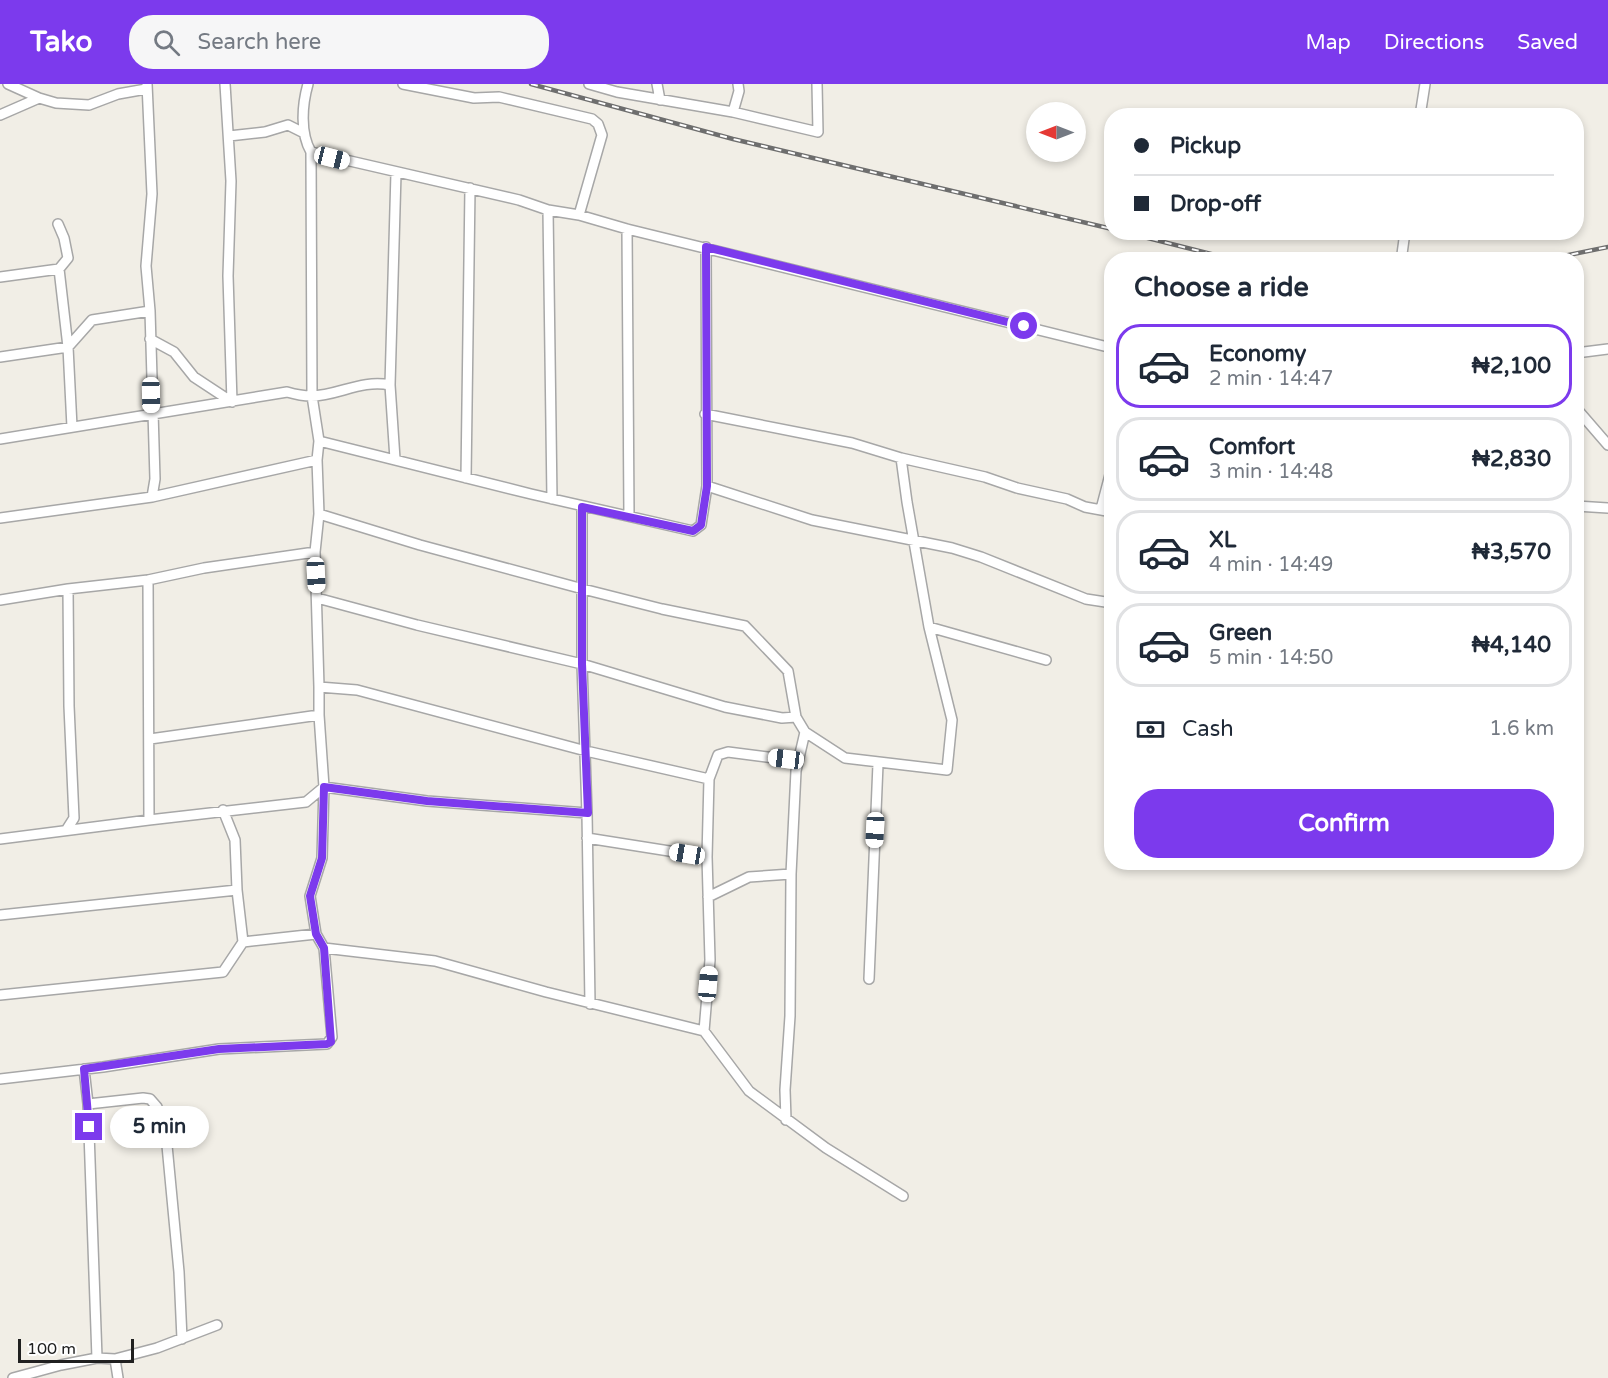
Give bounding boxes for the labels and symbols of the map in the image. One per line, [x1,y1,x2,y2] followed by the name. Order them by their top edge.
[1026,102,1086,162] north arrow
[312,145,352,171] car
[1010,312,1037,339] route start
[142,377,160,413] car
[306,557,326,593] car
[767,748,805,770] car
[865,812,885,848] car
[668,842,706,866] car
[697,965,719,1003] car
[110,1106,209,1148] callout: 5 min
[75,1113,102,1140] route end
[18,1336,134,1364] scale bar

